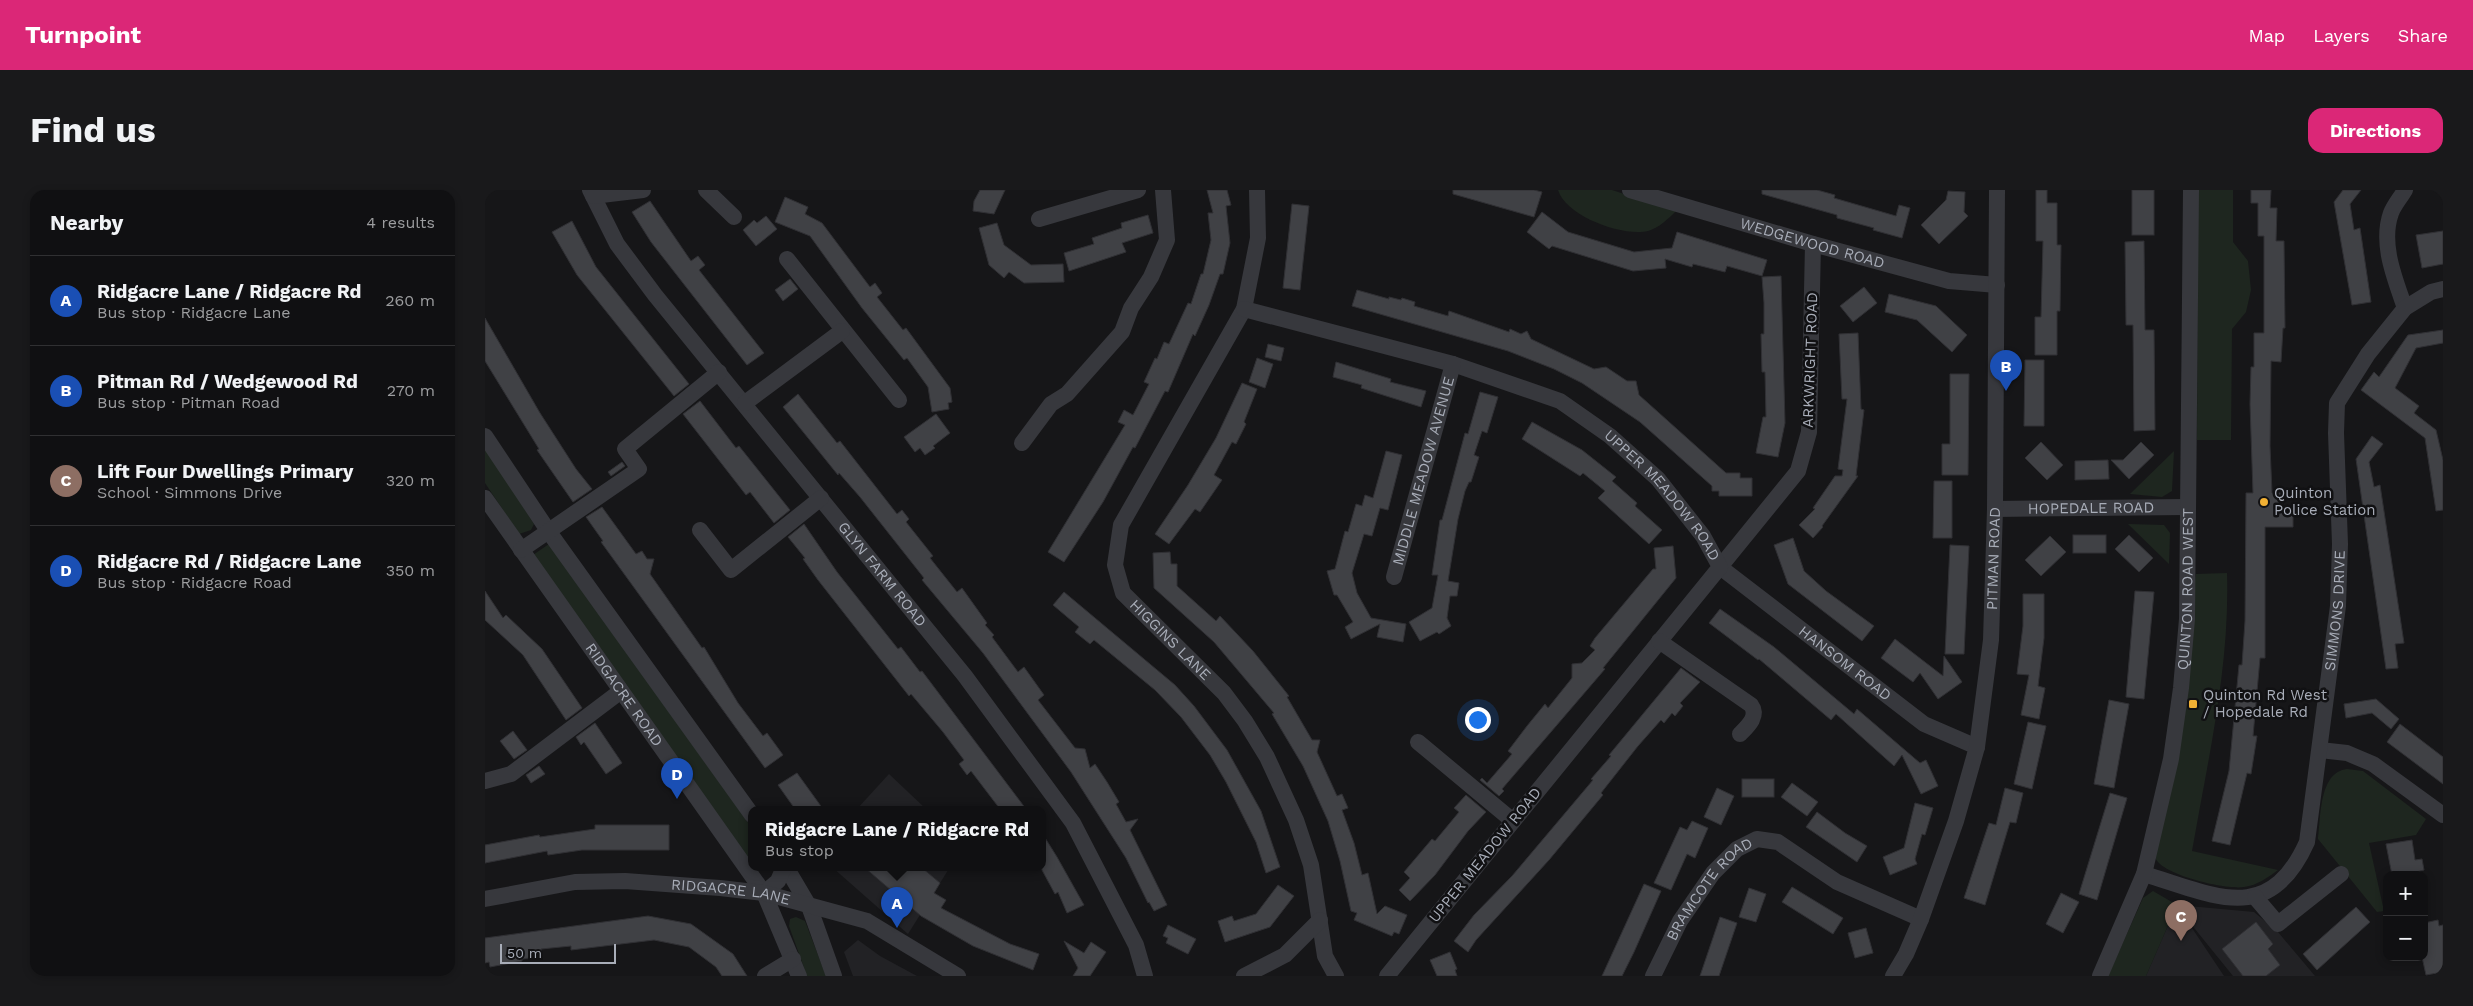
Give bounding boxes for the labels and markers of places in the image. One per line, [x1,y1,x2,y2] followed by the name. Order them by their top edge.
[1990,350,2022,391] pin: B
[2274,484,2375,519] place label: Quinton Police Station
[2258,496,2270,508] marker: Quinton Police Station
[2203,686,2328,721] place label: Quinton Rd West / Hopedale Rd
[2187,698,2199,710] marker: Quinton Rd West / Hopedale Rd
[661,758,693,799] pin: D
[881,887,913,928] pin: A
[2165,900,2197,941] pin: C

